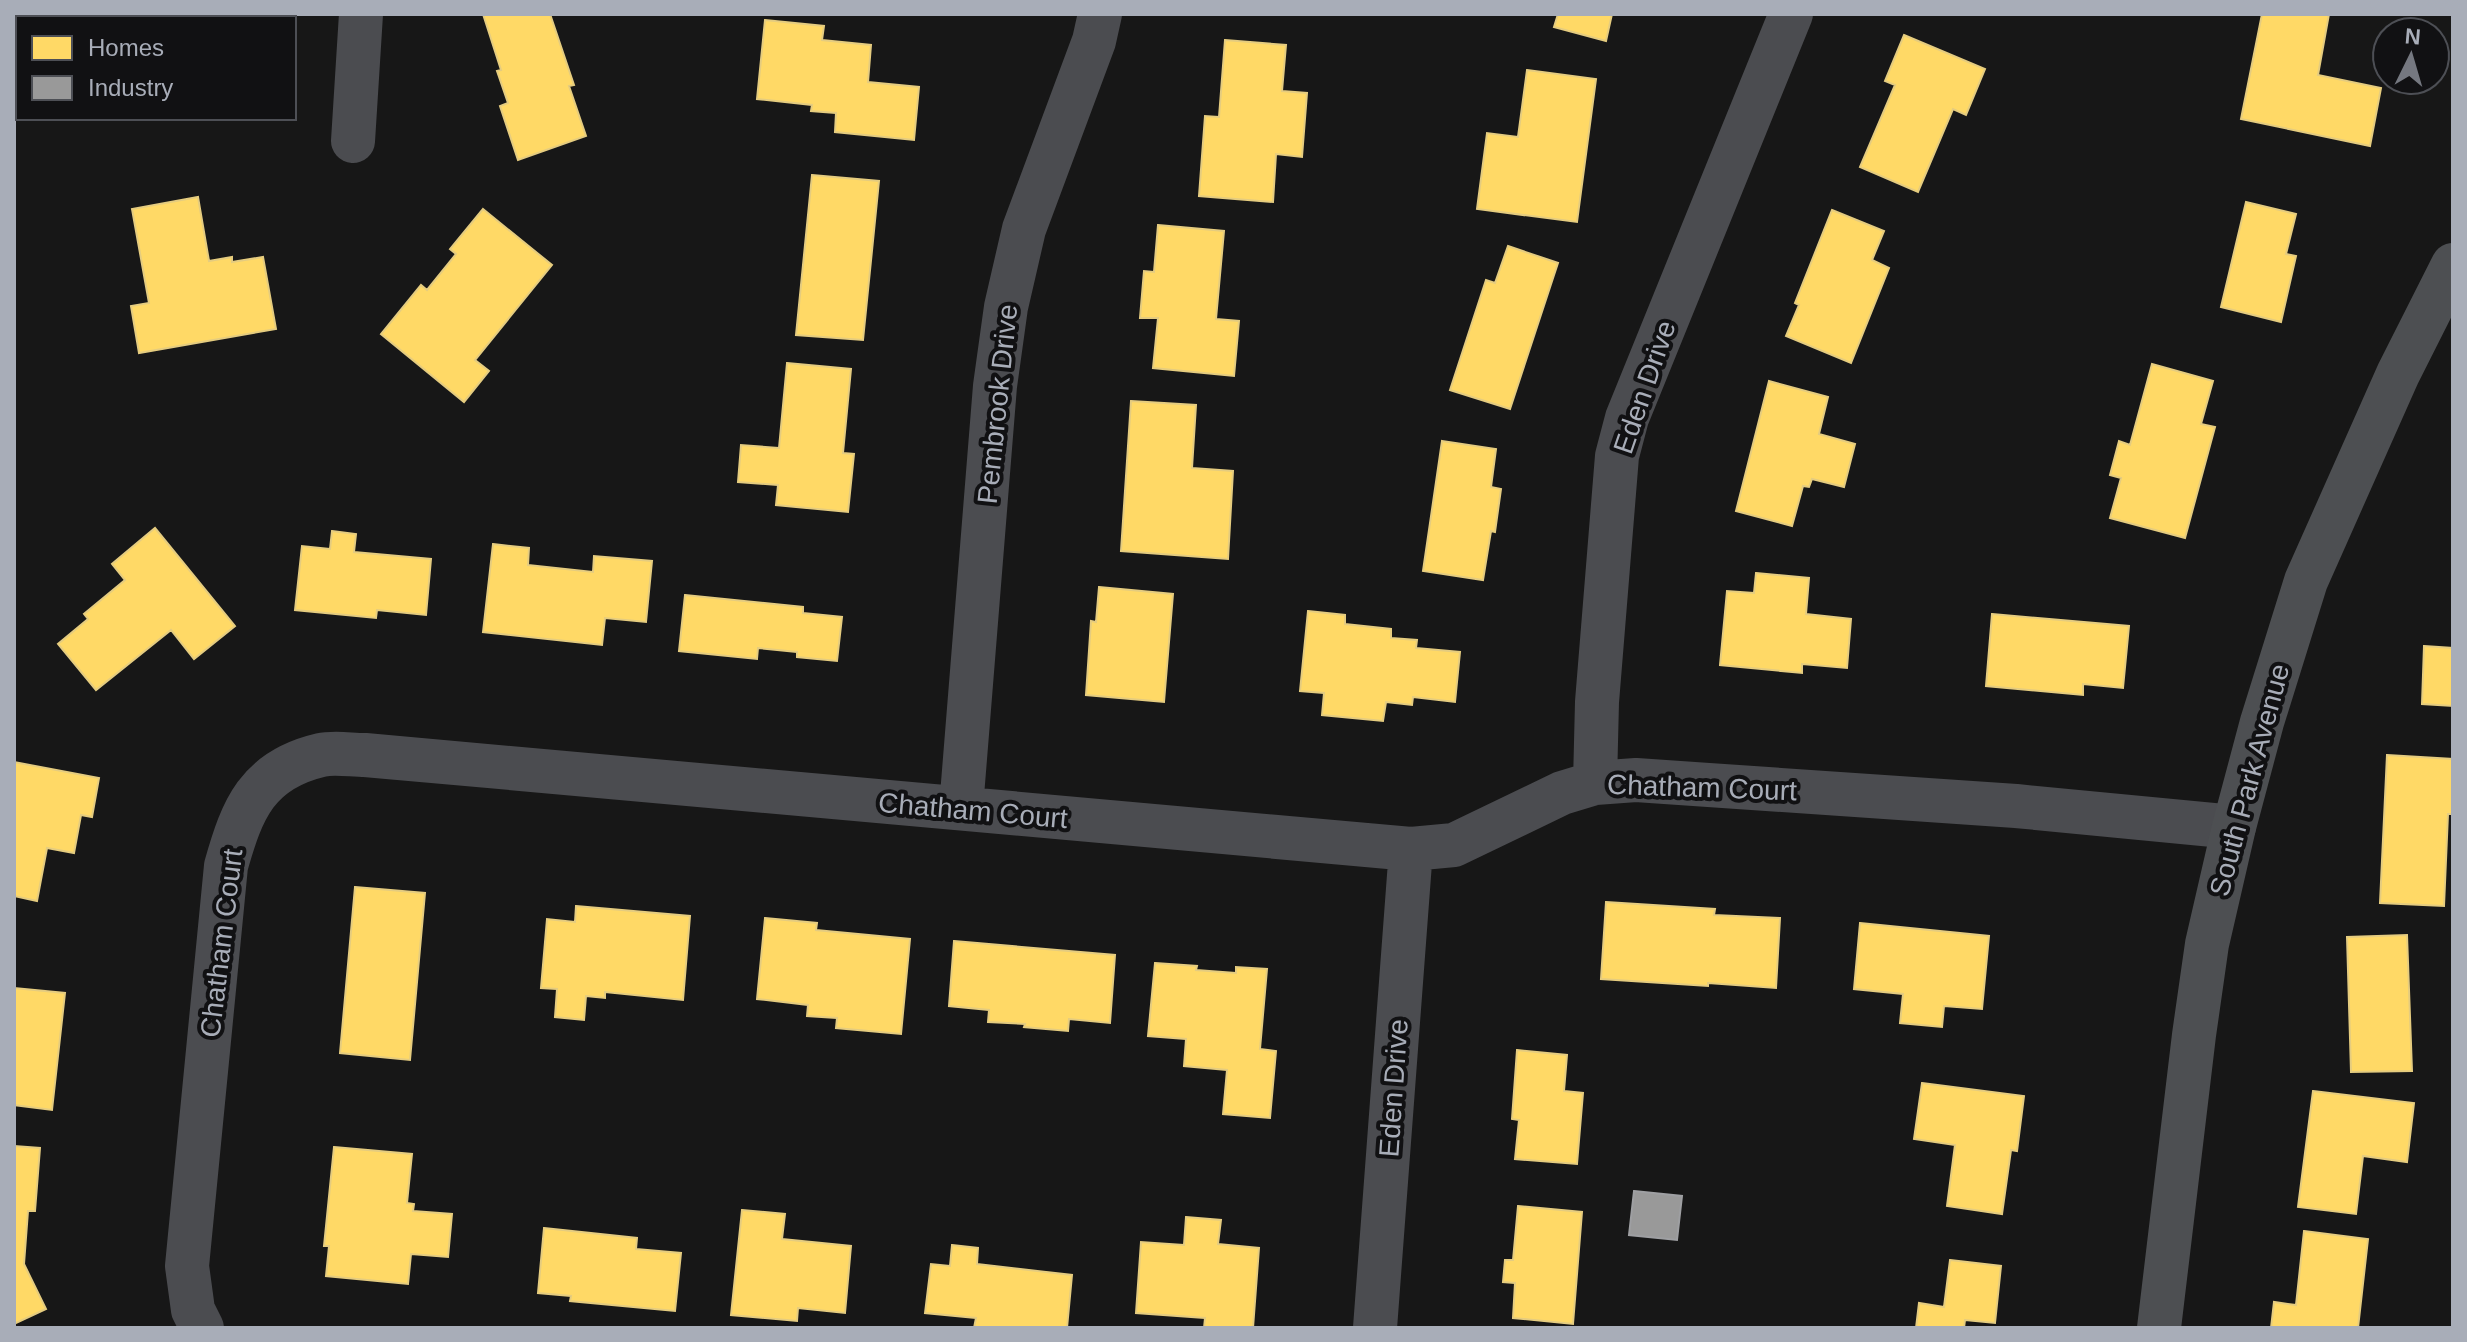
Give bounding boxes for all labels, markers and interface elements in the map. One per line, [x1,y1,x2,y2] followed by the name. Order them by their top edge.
[16,16,296,120] legend
[2371,16,2451,96] north arrow
[2404,23,2422,50] text: N
[88,34,164,61] text: Homes
[88,74,173,101] text: Industry
[972,303,1023,505] street label: Pembrook Drive
[1607,317,1682,458] street label: Eden Drive
[2204,661,2295,900] street label: South Park Avenue
[1607,769,1798,806] street label: Chatham Court
[877,787,1069,834] street label: Chatham Court
[195,847,248,1039] street label: Chatham Court
[1373,1018,1414,1158] street label: Eden Drive

